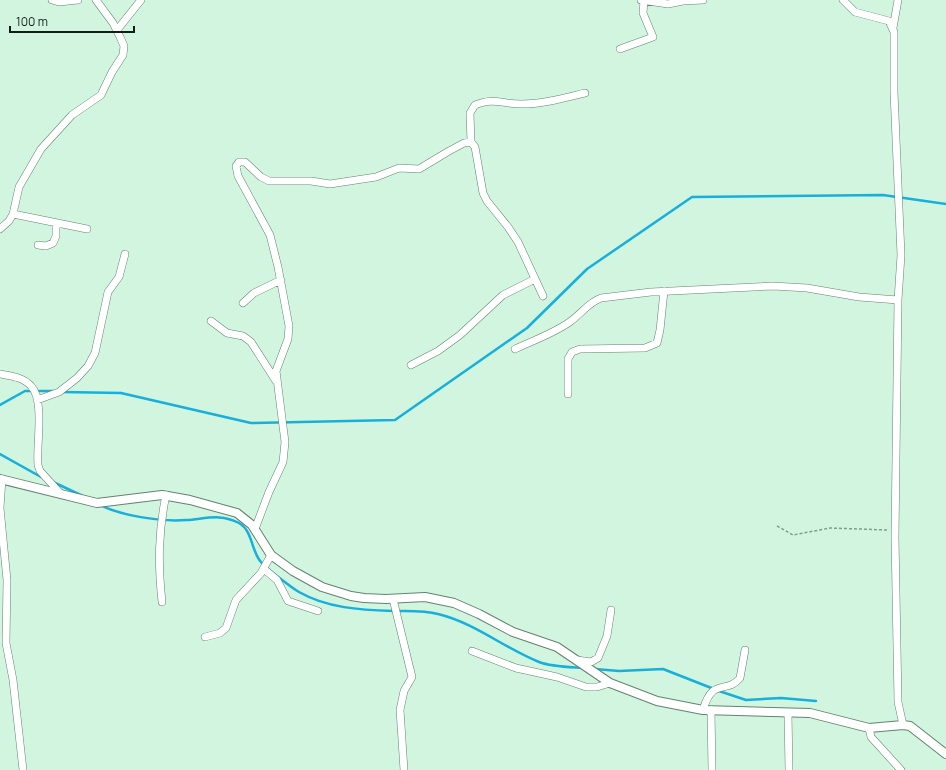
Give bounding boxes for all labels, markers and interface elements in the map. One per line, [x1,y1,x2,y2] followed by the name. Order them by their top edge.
[10,8,134,34] scale bar
[16,13,48,30] text: 100 m

